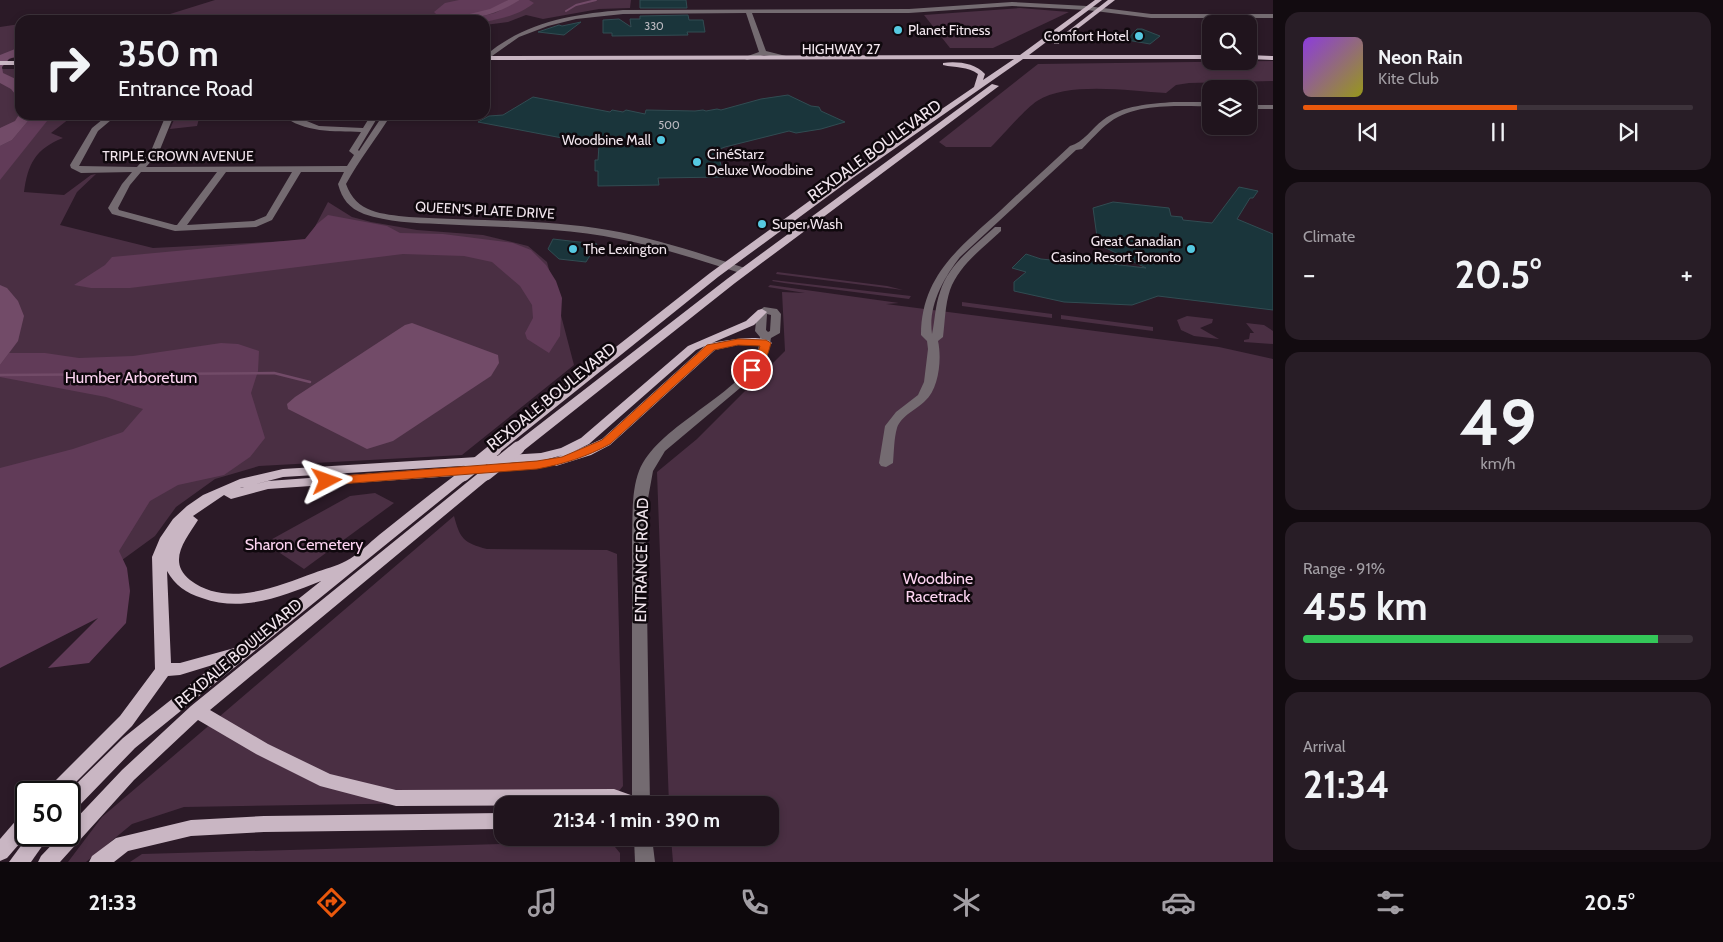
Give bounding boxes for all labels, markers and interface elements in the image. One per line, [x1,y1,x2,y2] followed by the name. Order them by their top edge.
[1202,15,1257,135] map controls
[1202,15,1257,70] button: search
[644,19,664,33] house number: 330
[908,21,991,39] place label: Planet Fitness
[892,24,904,36] marker: Planet Fitness
[1044,27,1130,45] place label: Comfort Hotel
[1133,30,1145,42] marker: Comfort Hotel
[118,32,219,75] text: 350 m
[35,35,100,100] icon: right
[802,40,880,58] street label: HIGHWAY 27
[1378,46,1463,69] text: Neon Rain
[1378,69,1439,88] text: Kite Club
[118,75,253,102] text: Entrance Road
[1202,80,1257,135] button: layers
[804,96,945,205] street label: REXDALE BOULEVARD
[658,118,680,132] house number: 500
[1354,118,1382,146] icon: previous
[1484,118,1512,146] icon: pause
[1614,118,1642,146] icon: next
[562,131,652,149] place label: Woodbine Mall
[655,134,667,146] marker: Woodbine Mall
[707,145,813,179] place label: CinéStarz Deluxe Woodbine
[102,147,254,165] street label: TRIPLE CROWN AVENUE
[691,156,703,168] marker: CinéStarz Deluxe Woodbine
[415,197,555,223] street label: QUEEN'S PLATE DRIVE
[772,215,843,233] place label: Super Wash
[756,218,768,230] marker: Super Wash
[1303,227,1355,246] text: Climate
[1051,232,1181,266] place label: Great Canadian Casino Resort Toronto
[583,240,667,258] place label: The Lexington
[567,243,579,255] marker: The Lexington
[1185,243,1197,255] marker: Great Canadian Casino Resort Toronto
[1455,251,1541,298] text: 20.5°
[1303,257,1315,291] text: −
[1681,257,1693,291] text: +
[483,339,620,454] street label: REXDALE BOULEVARD
[731,349,773,391] pin
[738,356,766,384] icon: arrive
[65,368,197,387] park label: Humber Arboretum
[1460,382,1536,461] text: 49
[300,454,352,506] position arrow
[1480,454,1516,473] text: km/h
[631,497,652,623] street label: ENTRANCE ROAD
[245,535,363,554] park label: Sharon Cemetery
[1303,559,1385,578] text: Range · 91%
[903,569,973,606] park label: Woodbine Racetrack
[1303,583,1427,630] text: 455 km
[171,595,306,712] street label: REXDALE BOULEVARD
[1303,737,1346,756] text: Arrival
[1303,761,1390,808] text: 21:34
[15,781,80,846] speed limit sign: 50
[553,809,720,832] text: 21:34 · 1 min · 390 m
[314,885,349,920] icon: directions
[525,885,560,920] icon: music
[737,885,772,920] icon: phone
[949,885,984,920] icon: climate
[1161,885,1196,920] icon: car
[1373,885,1408,920] icon: filters
[88,889,137,916] text: 21:33
[1585,889,1635,916] text: 20.5°

